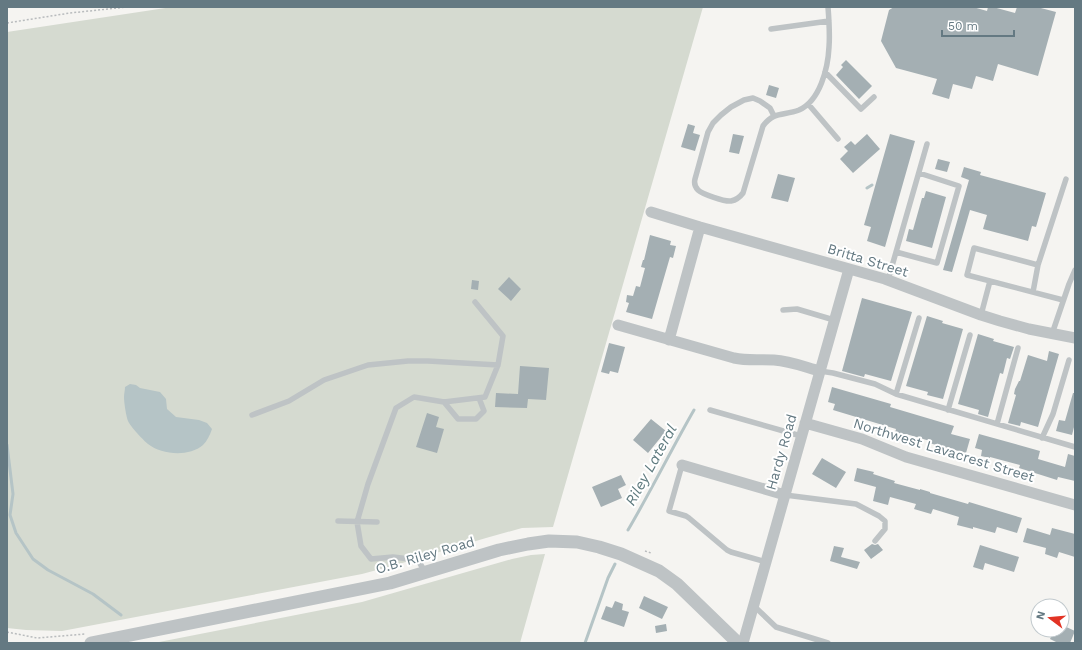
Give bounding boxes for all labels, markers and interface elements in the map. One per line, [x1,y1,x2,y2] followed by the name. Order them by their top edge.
[942,12,1014,38] scale bar
[948,19,978,33] text: 50 m
[826,240,911,280] street label: Britta Street
[763,412,799,492] street label: Hardy Road
[852,415,1037,485] street label: Northwest Lavacrest Street
[621,421,681,509] water label: Riley Lateral
[374,533,476,577] street label: O.B. Riley Road
[1030,598,1070,638] north arrow
[1033,610,1048,621] text: N

